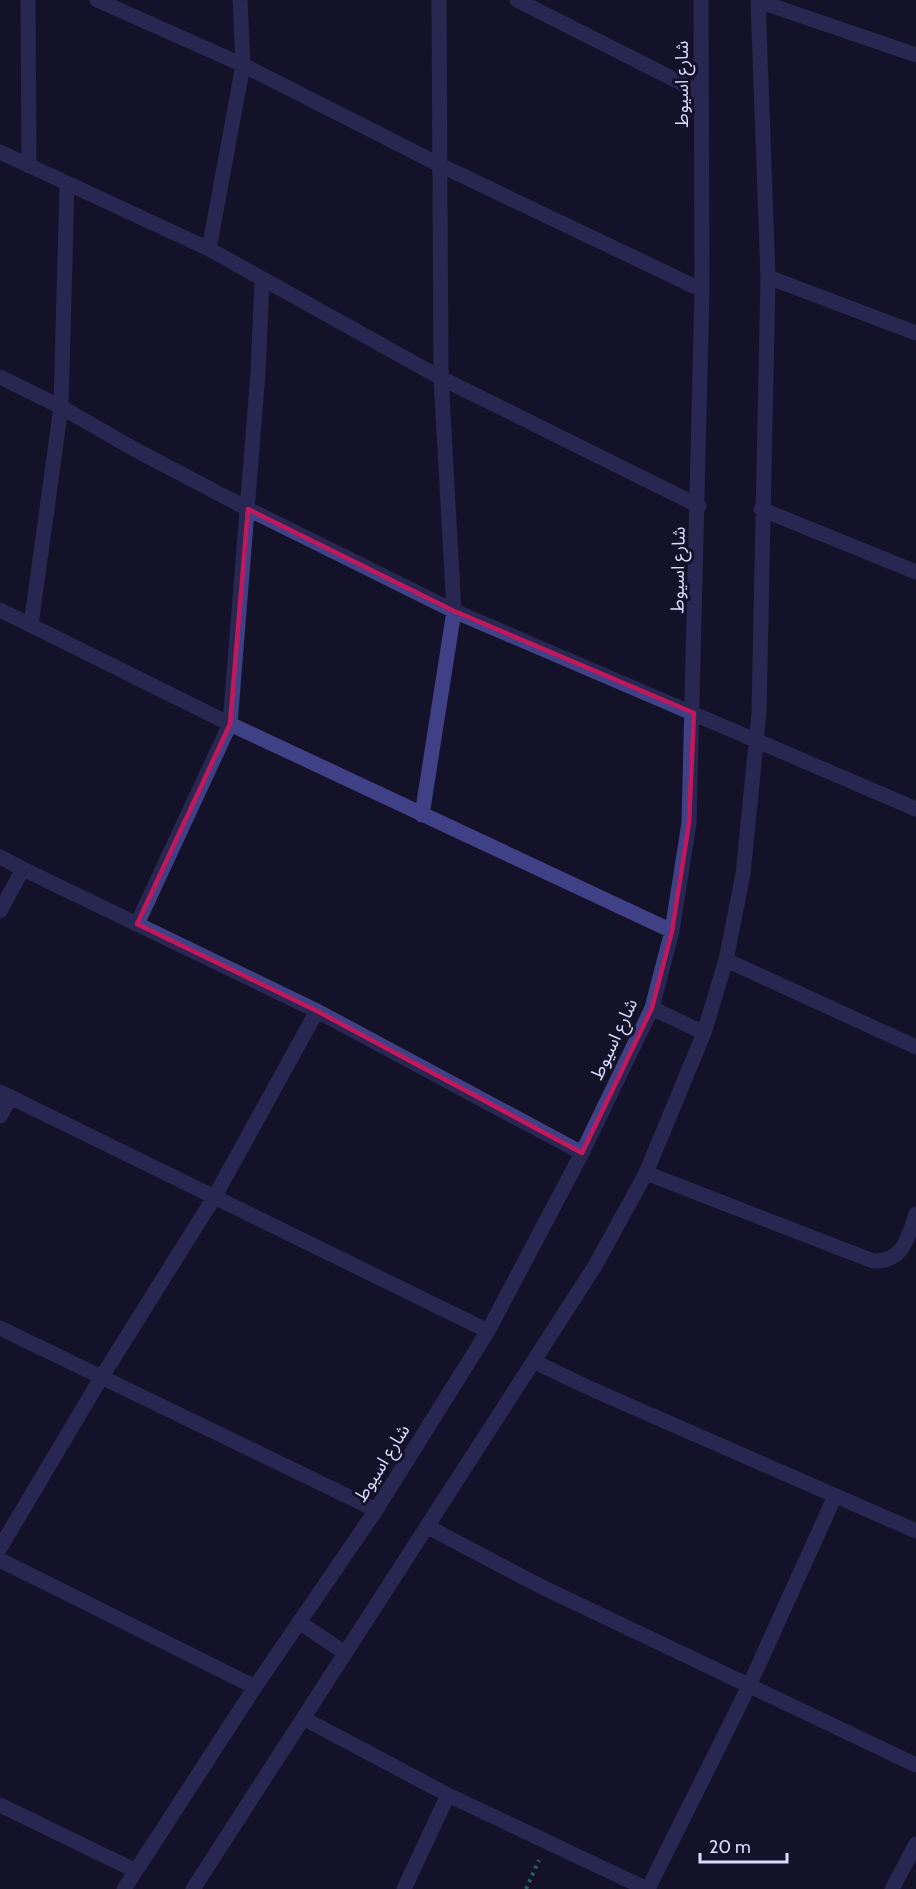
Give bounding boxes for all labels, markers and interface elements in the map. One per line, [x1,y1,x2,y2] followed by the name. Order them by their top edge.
[671,41,696,127] street label: شارع اسيوط
[666,526,693,614] street label: شارع اسيوط
[586,995,645,1084] street label: شارع اسيوط
[350,1420,417,1507] street label: شارع اسيوط
[700,1826,787,1864] scale bar
[709,1836,751,1858] text: 20 m

